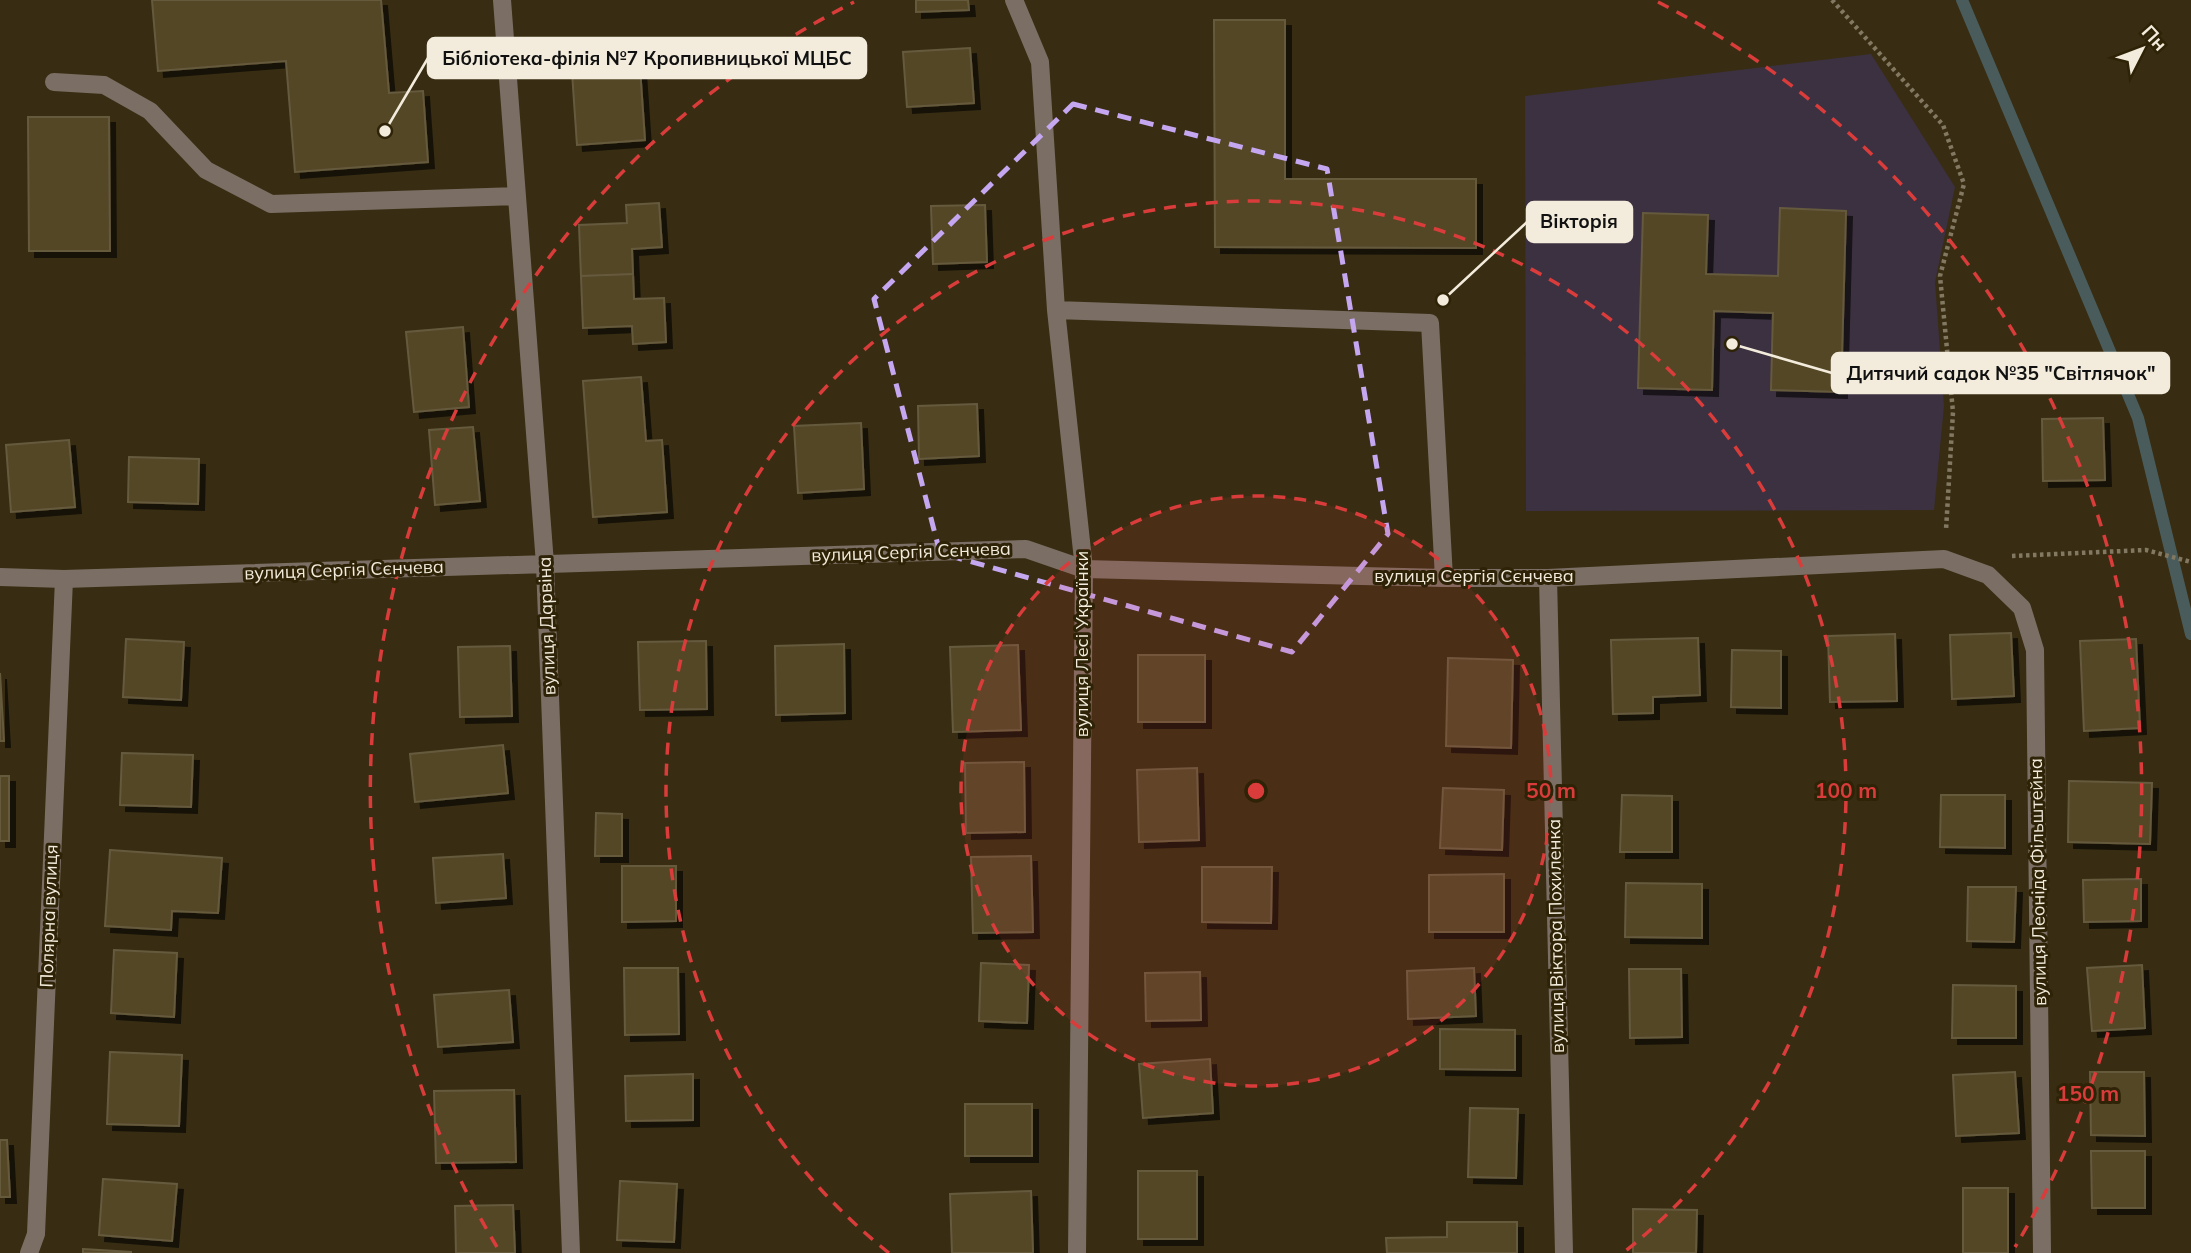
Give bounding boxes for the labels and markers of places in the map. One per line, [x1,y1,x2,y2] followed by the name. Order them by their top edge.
[428,38,866,78] callout: Бібліотека-філія №7 Кропивницької МЦБС
[1527,202,1632,242] callout: Вікторія
[1832,353,2169,393] callout: Дитячий садок №35 "Світлячок"
[1244,779,1268,803] centre of rings

